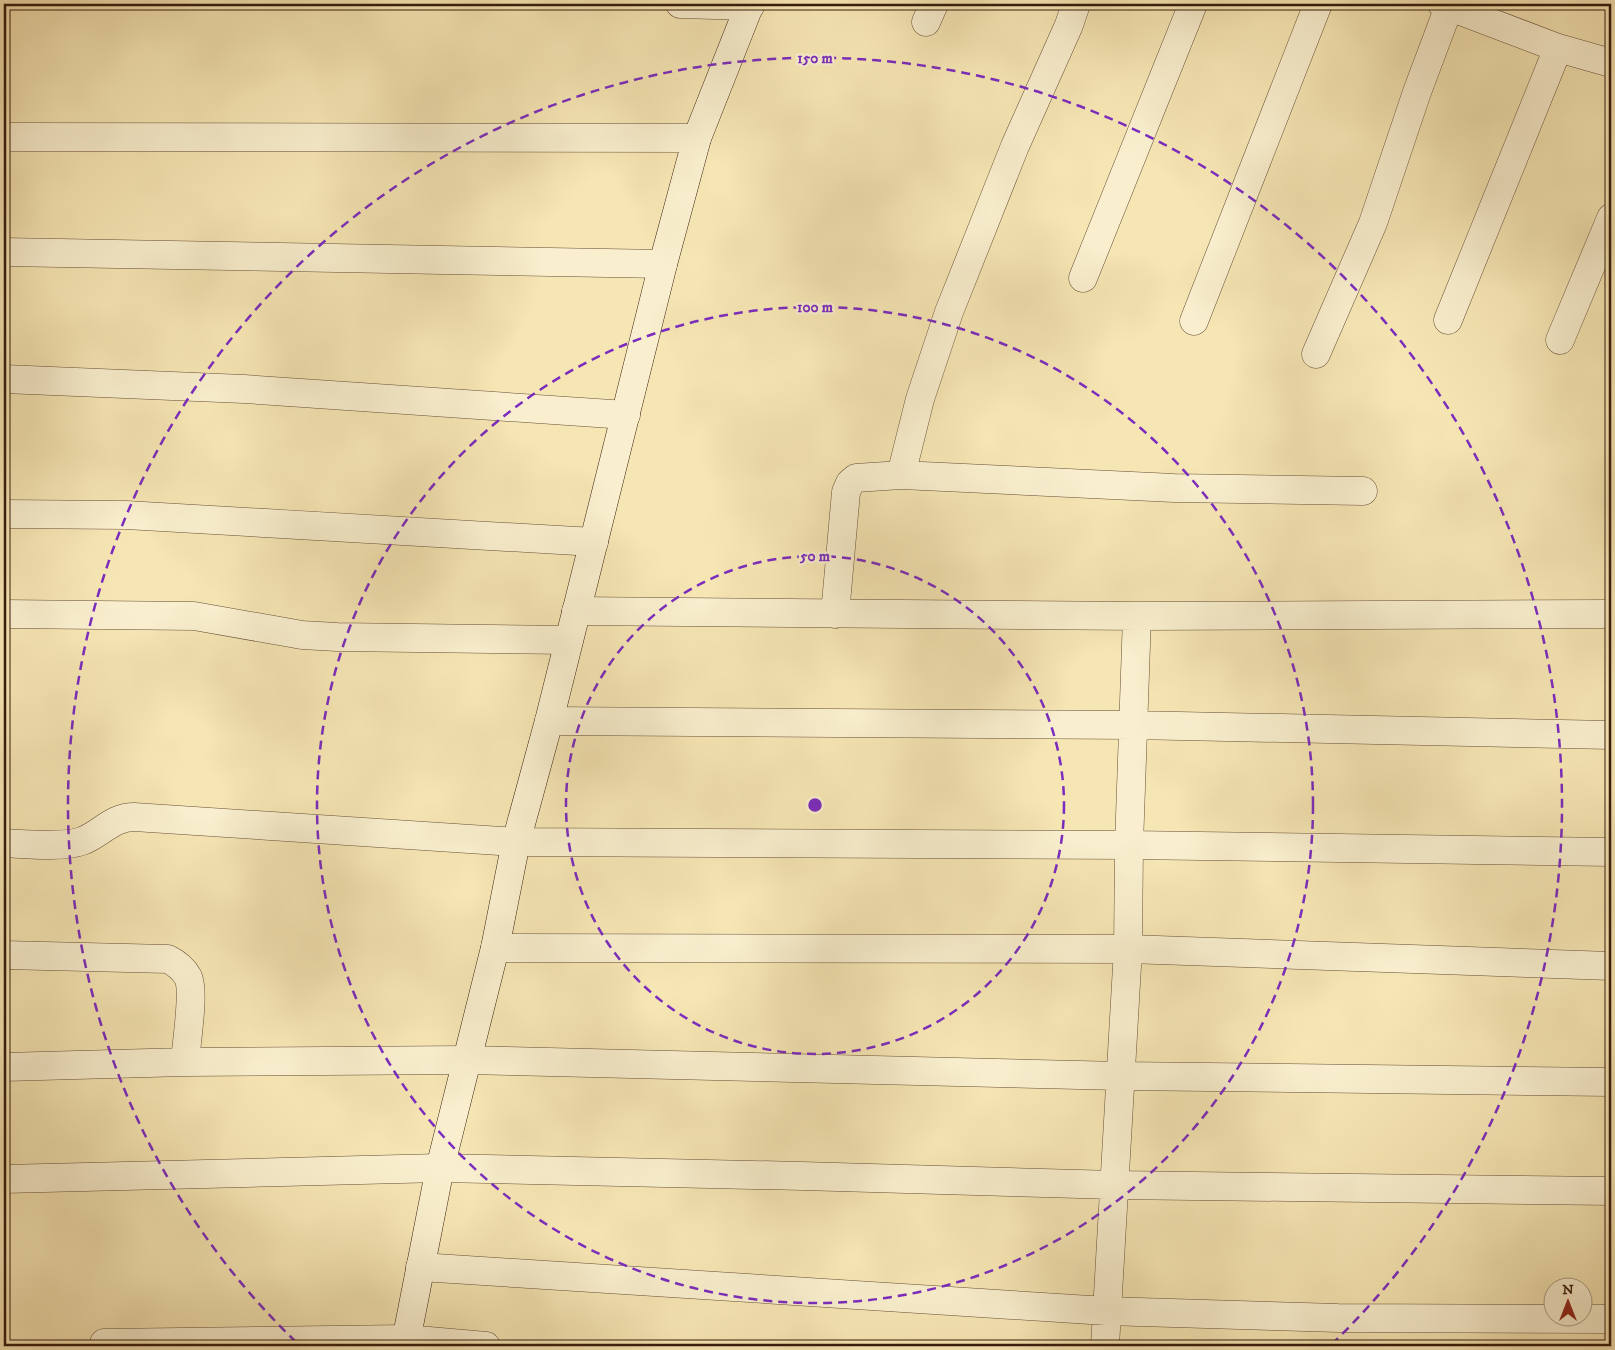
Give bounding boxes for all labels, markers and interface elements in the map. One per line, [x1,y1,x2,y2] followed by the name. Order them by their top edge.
[797,49,833,68] text: 150 m
[797,298,834,317] text: 100 m
[799,547,831,566] text: 50 m
[806,796,824,814] centre of rings
[1542,1278,1592,1328] north arrow
[1562,1281,1574,1299] text: N

